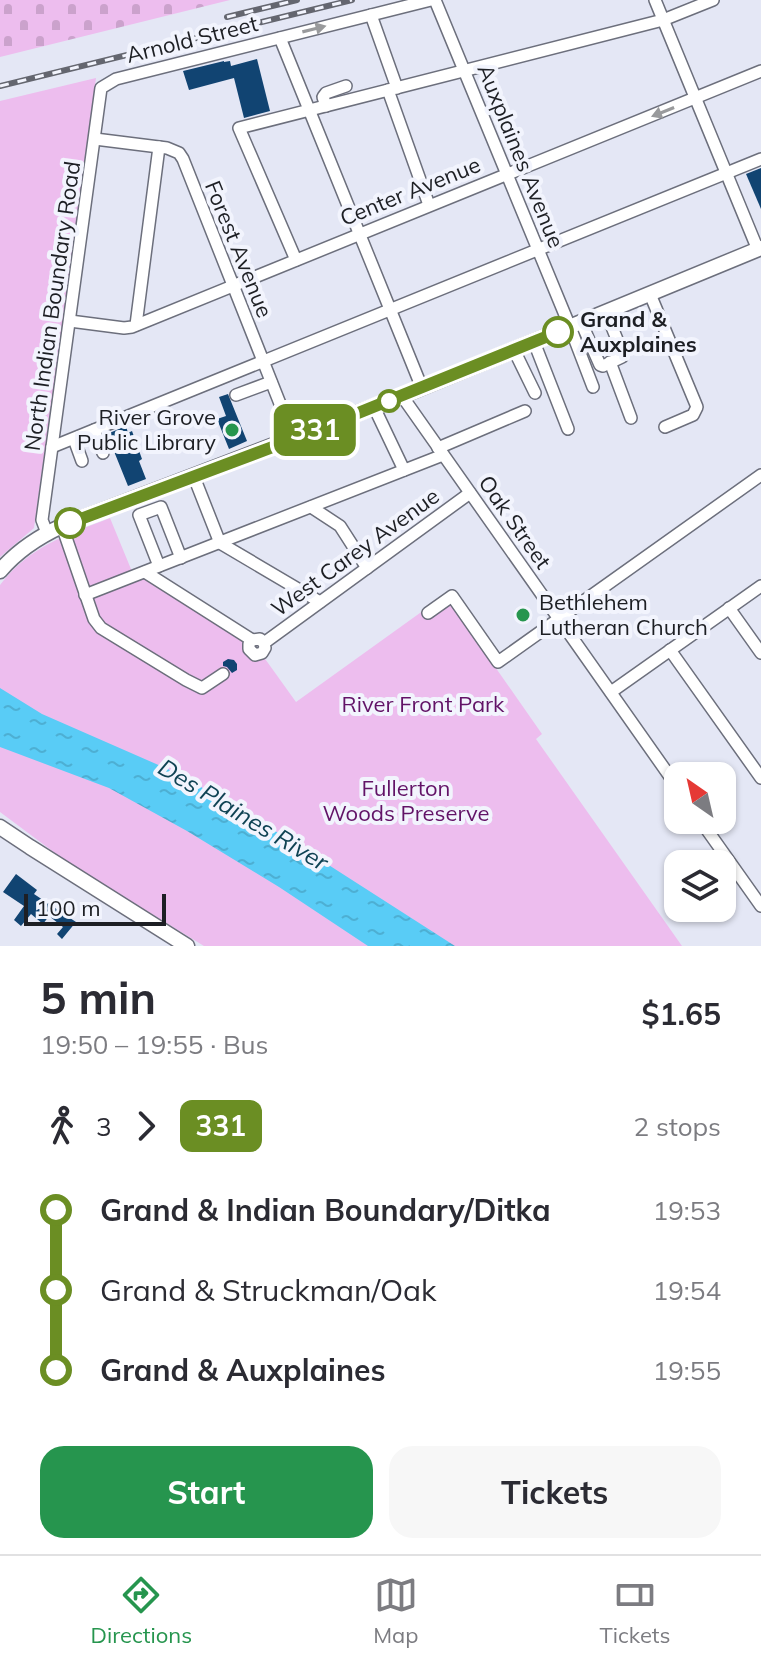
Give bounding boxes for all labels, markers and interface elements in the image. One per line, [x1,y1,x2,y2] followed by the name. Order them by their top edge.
[123,9,261,69] street label: Arnold Street
[302,23,327,35] one-way arrow
[471,60,571,252] street label: Auxplaines Avenue
[651,105,675,118] one-way arrow
[336,150,484,232] street label: Center Avenue
[18,159,86,453] street label: North Indian Boundary Road
[199,176,279,322] street label: Forest Avenue
[580,305,697,358] place label: Grand & Auxplaines
[543,317,573,347] marker: Grand & Auxplaines
[378,390,400,412] unlabelled marker
[77,403,216,456] place label: River Grove Public Library
[269,404,361,456] line badge: 331
[290,412,340,447] text: 331
[223,421,241,439] marker: River Grove Public Library
[473,470,558,575] street label: Oak Street
[265,482,445,622] street label: West Carey Avenue
[55,508,85,538] unlabelled marker
[539,588,708,641] place label: Bethlehem Lutheran Church
[514,606,532,624] marker: Bethlehem Lutheran Church
[342,690,505,718] park label: River Front Park
[153,752,335,877] water label: Des Plaines River
[664,762,736,834] north arrow
[664,762,736,922] map controls
[322,774,490,827] park label: Fullerton Woods Preserve
[664,850,736,922] button: layers
[24,890,166,926] scale bar
[36,894,101,922] text: 100 m
[40,970,156,1025] text: 5 min
[642,995,721,1033] text: $1.65
[40,1028,269,1061] text: 19:50 – 19:55 · Bus
[40,1104,84,1148] icon: walk
[124,1104,168,1148] icon: forward
[196,1108,246,1143] text: 331
[96,1110,112,1143] text: 3
[634,1110,721,1143] text: 2 stops
[100,1191,551,1229] text: Grand & Indian Boundary/Ditka
[653,1194,721,1227] text: 19:53
[100,1271,437,1309] text: Grand & Struckman/Oak
[653,1274,721,1307] text: 19:54
[100,1351,385,1389] text: Grand & Auxplaines
[653,1354,721,1387] text: 19:55
[40,1446,373,1538] button: Start
[389,1446,721,1538] button: Tickets
[90,1573,192,1649] tab: Directions
[373,1573,418,1649] tab: Map
[599,1573,670,1649] tab: Tickets

